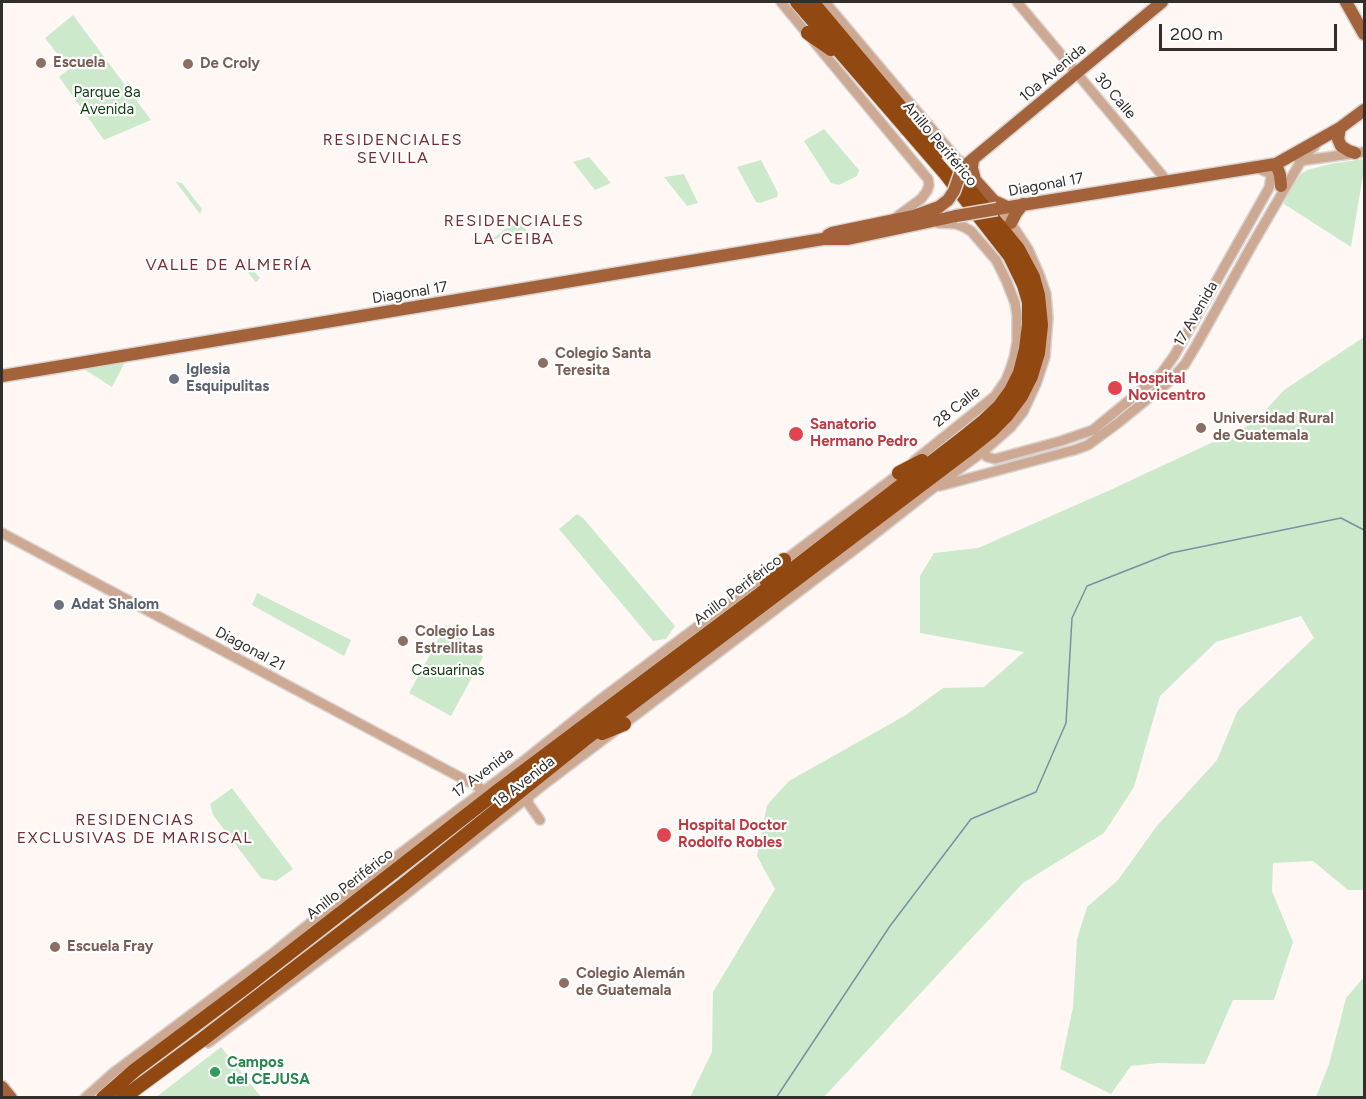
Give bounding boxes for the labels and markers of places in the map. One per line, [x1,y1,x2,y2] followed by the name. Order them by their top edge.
[53,54,106,72] place label: Escuela
[200,55,260,73] place label: De Croly
[34,56,48,70] marker: Escuela
[181,57,195,71] marker: De Croly
[555,345,651,380] place label: Colegio Santa Teresita
[536,356,550,370] marker: Colegio Santa Teresita
[186,361,269,396] place label: Iglesia Esquipulitas
[1128,370,1206,405] place label: Hospital Novicentro
[167,372,181,386] marker: Iglesia Esquipulitas
[1106,379,1124,397] marker: Hospital Novicentro
[1213,410,1334,445] place label: Universidad Rural de Guatemala
[810,416,918,451] place label: Sanatorio Hermano Pedro
[1194,421,1208,435] marker: Universidad Rural de Guatemala
[787,425,805,443] marker: Sanatorio Hermano Pedro
[71,596,159,614] place label: Adat Shalom
[52,598,66,612] marker: Adat Shalom
[415,623,495,658] place label: Colegio Las Estrellitas
[396,634,410,648] marker: Colegio Las Estrellitas
[678,817,787,852] place label: Hospital Doctor Rodolfo Robles
[655,826,673,844] marker: Hospital Doctor Rodolfo Robles
[67,938,153,956] place label: Escuela Fray
[48,940,62,954] marker: Escuela Fray
[576,965,685,1000] place label: Colegio Alemán de Guatemala
[557,976,571,990] marker: Colegio Alemán de Guatemala
[227,1054,310,1089] place label: Campos del CEJUSA
[208,1065,222,1079] marker: Campos del CEJUSA

